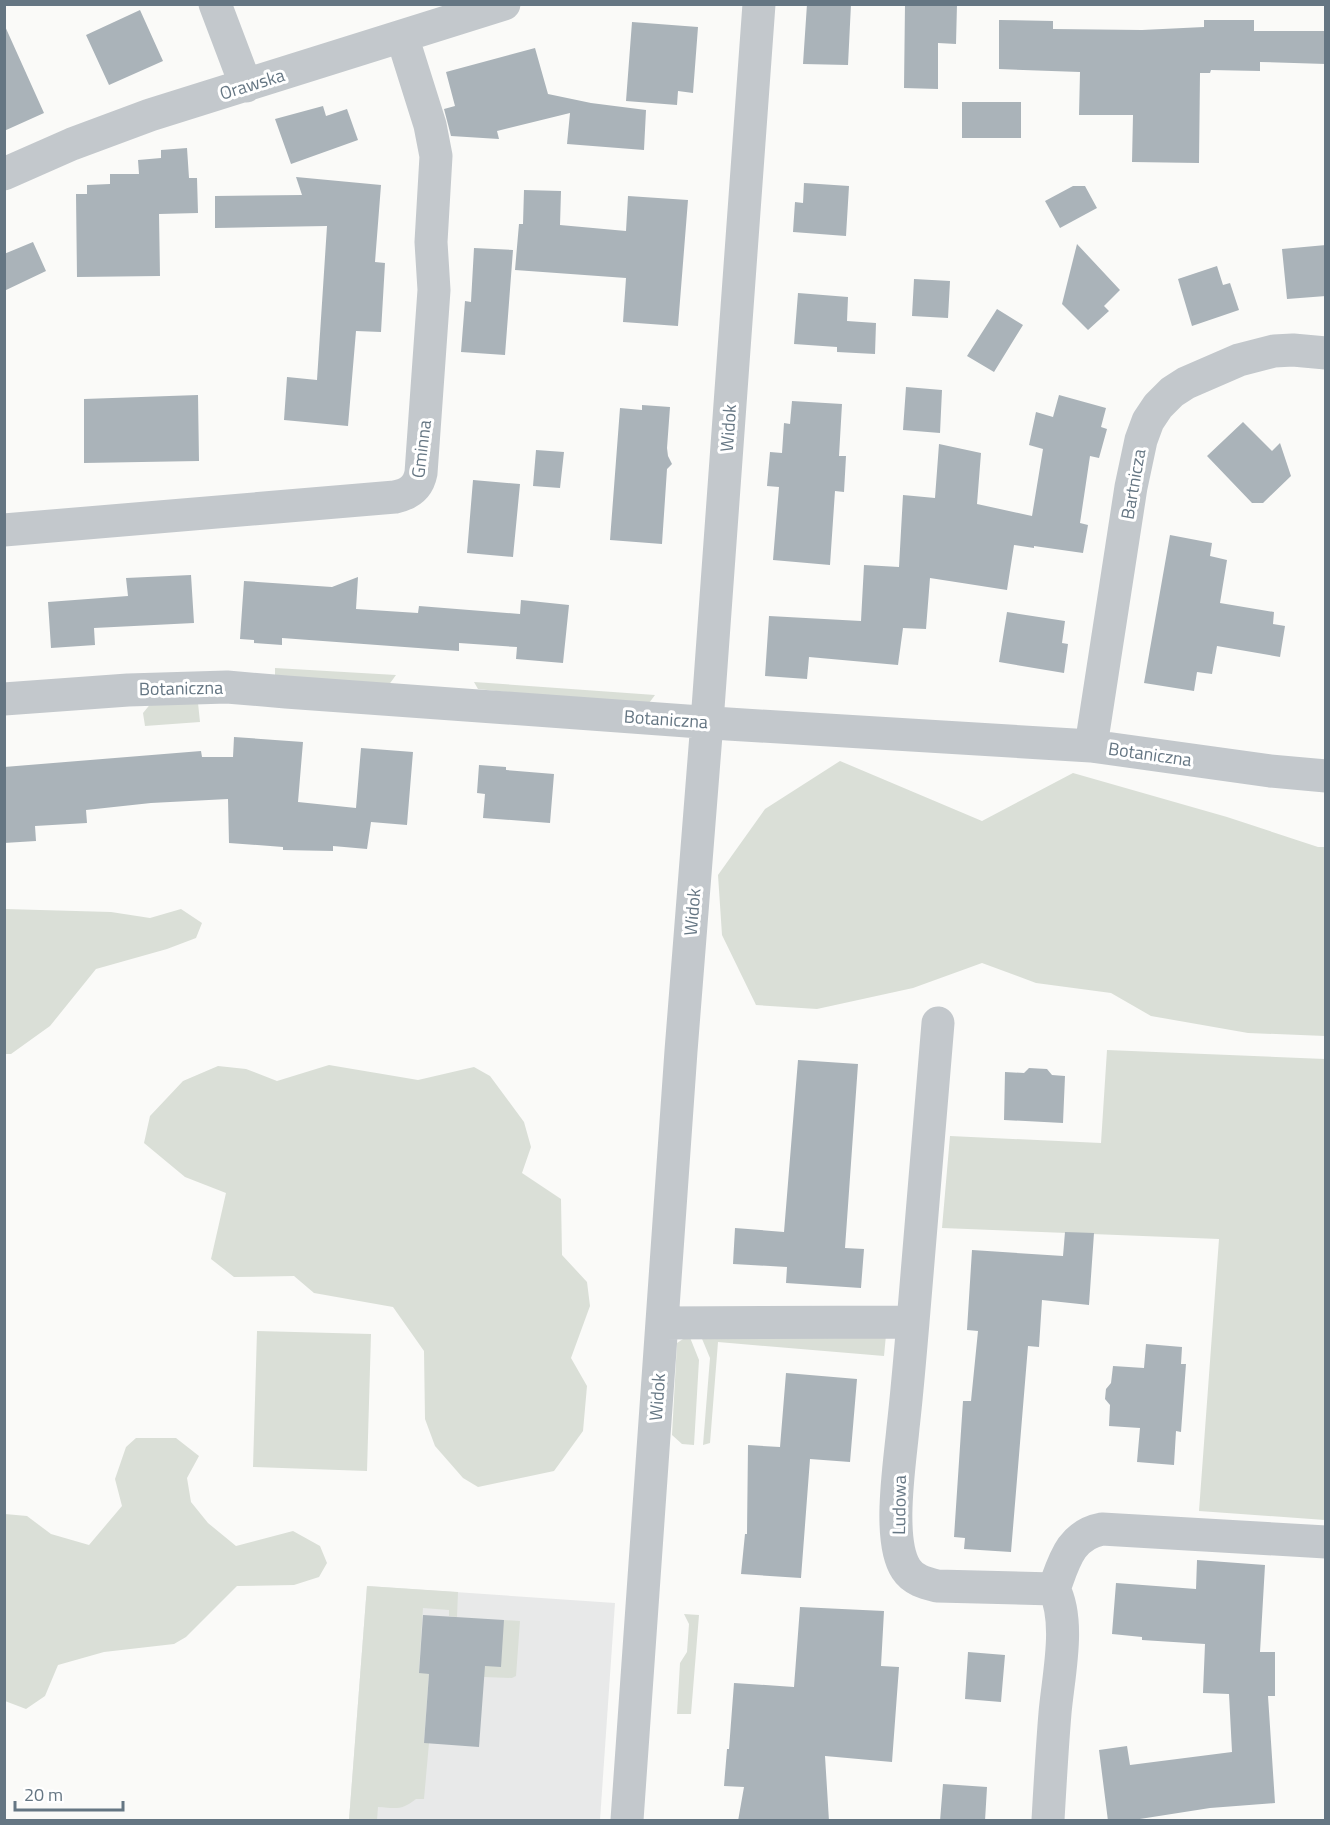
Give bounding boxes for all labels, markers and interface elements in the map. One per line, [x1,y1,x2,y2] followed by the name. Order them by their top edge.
[216,61,288,107] street label: Orawska
[713,403,743,453] street label: Widok
[404,418,438,480] street label: Gminna
[1114,447,1152,521] street label: Bartnicza
[139,674,223,702] street label: Botaniczna
[623,703,709,735] street label: Botaniczna
[1106,735,1194,773] street label: Botaniczna
[676,887,708,937] street label: Widok
[642,1372,672,1422] street label: Widok
[885,1475,913,1535] street label: Ludowa
[15,1774,123,1812] scale bar
[24,1781,63,1808] text: 20 m

